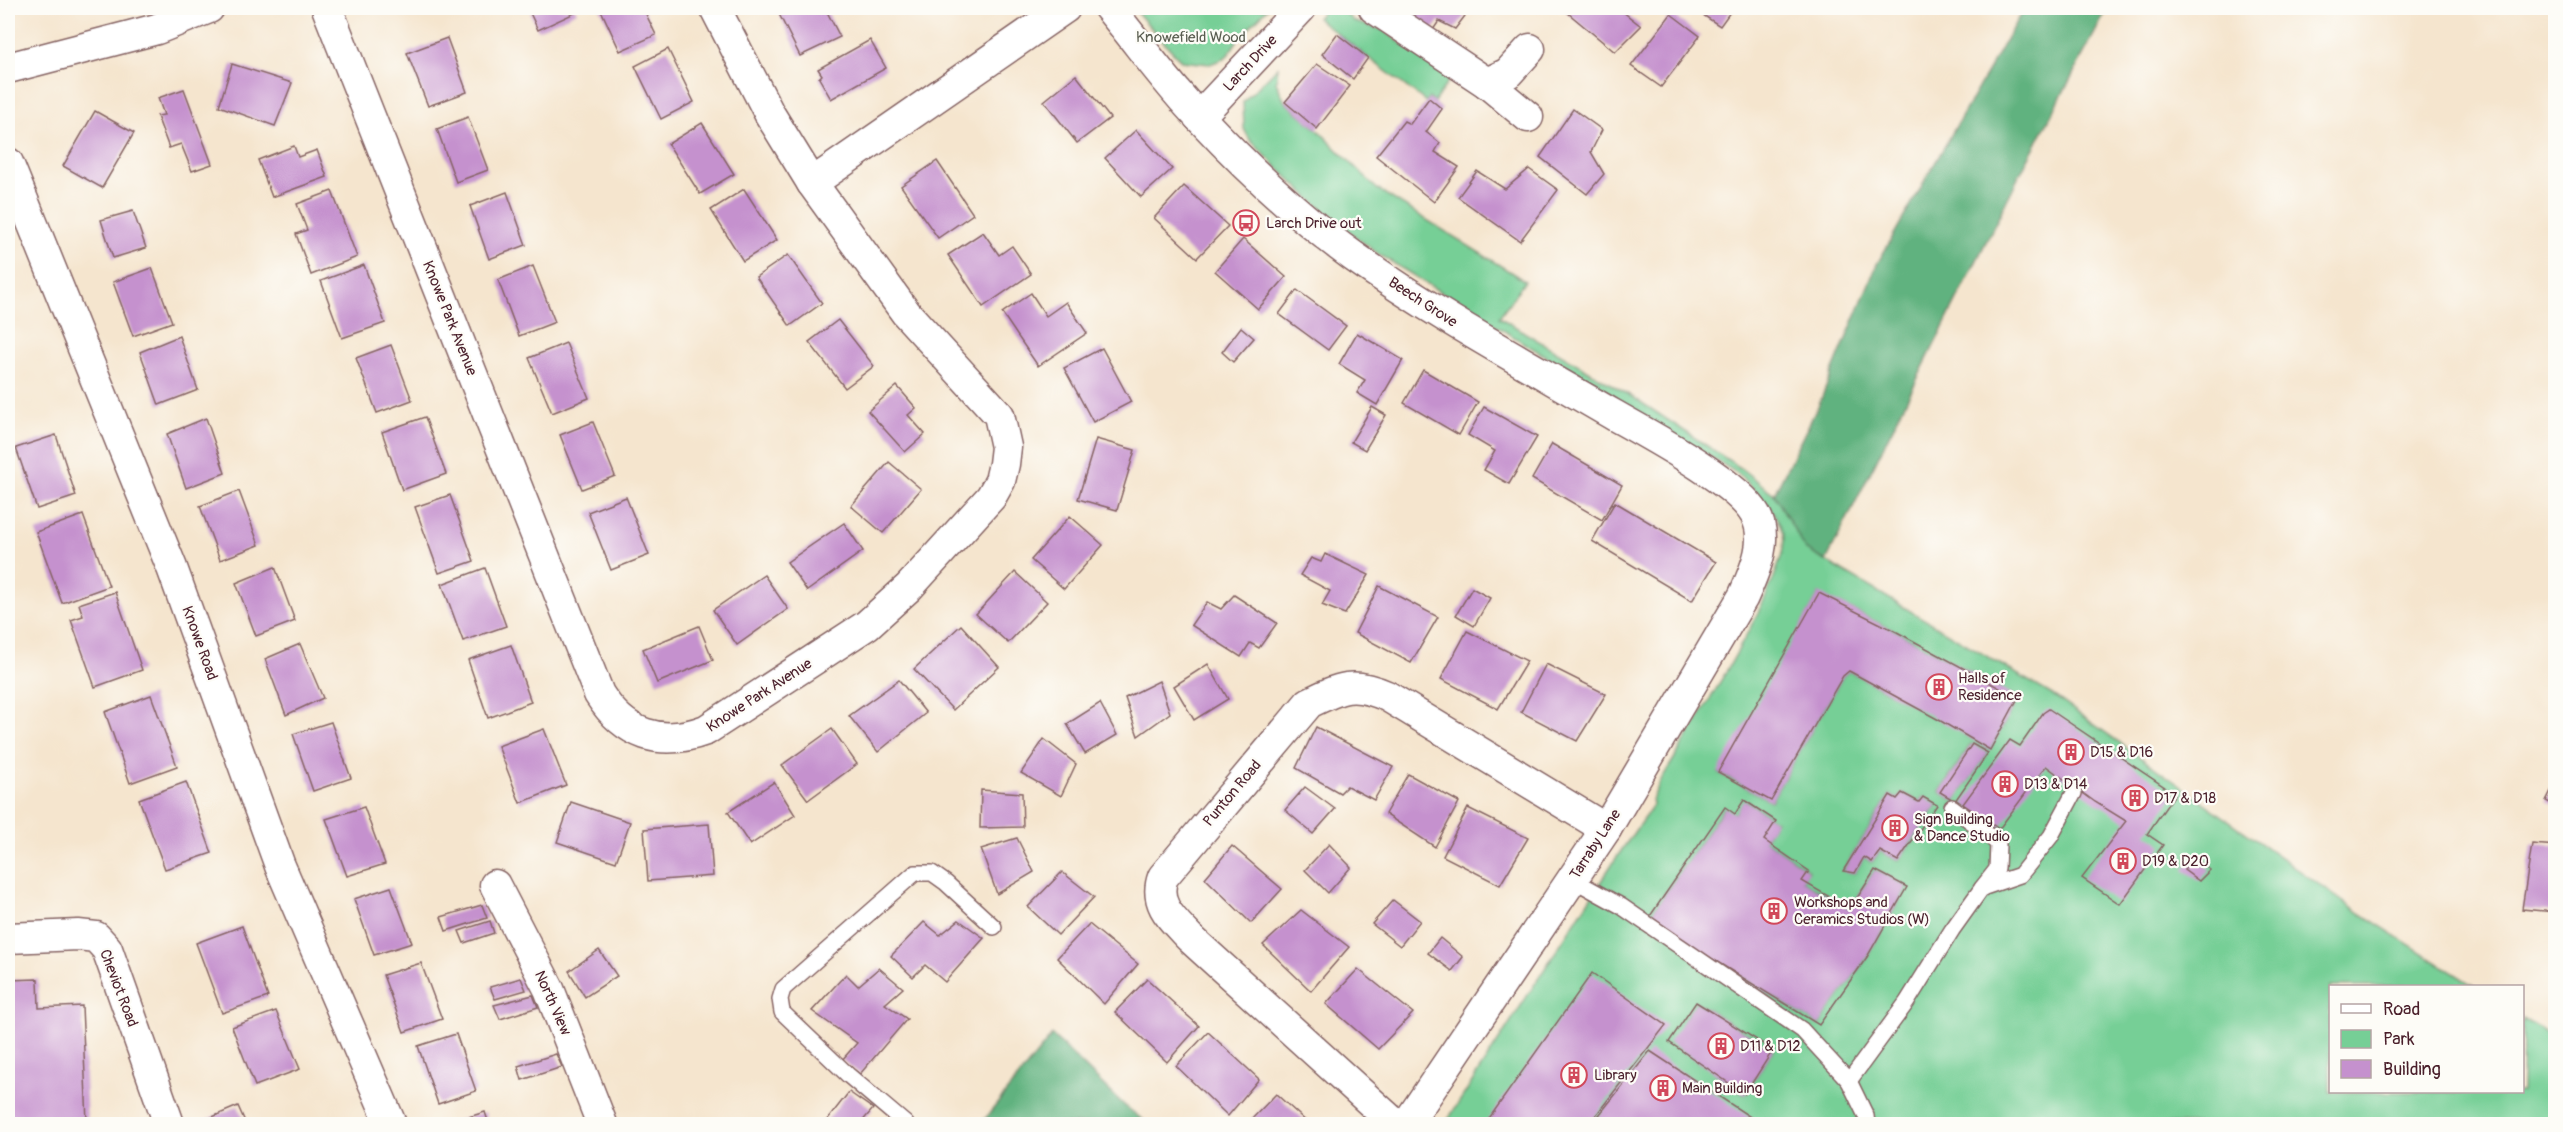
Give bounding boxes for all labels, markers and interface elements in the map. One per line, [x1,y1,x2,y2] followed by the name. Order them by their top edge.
[1136,28,1246,47] park label: Knowefield Wood
[1219,31,1282,96] street label: Larch Drive
[1231,208,1261,238] bus stop icon: Larch Drive out
[1266,214,1363,233] place label: Larch Drive out
[418,258,481,379] street label: Knowe Park Avenue
[1385,273,1461,332] street label: Beech Grove
[177,603,222,683] street label: Knowe Road
[703,654,816,737] street label: Knowe Park Avenue
[1958,669,2022,705] place label: Halls of Residence
[1924,672,1954,702] building icon: Halls of Residence
[2056,737,2086,767] building icon: D15 & D16
[2090,743,2153,762] place label: D15 & D16
[1199,756,1266,830] street label: Punton Road
[1990,769,2020,799] building icon: D13 & D14
[2024,775,2088,794] place label: D13 & D14
[2120,783,2150,813] building icon: D17 & D18
[2154,789,2216,808] place label: D17 & D18
[1566,805,1625,883] street label: Tarraby Lane
[1914,810,2010,846] place label: Sign Building & Dance Studio
[1880,813,1910,843] building icon: Sign Building & Dance Studio
[2108,846,2138,876] building icon: D19 & D20
[2142,852,2209,871] place label: D19 & D20
[1794,893,1930,929] place label: Workshops and Ceramics Studios (W)
[1759,896,1789,926] building icon: Workshops and Ceramics Studios (W)
[95,947,142,1030] street label: Cheviot Road
[530,968,575,1039] street label: North View
[2329,985,2524,1093] legend
[2383,998,2420,1021] text: Road
[2383,1028,2415,1051] text: Park
[1706,1031,1736,1061] building icon: D11 & D12
[1740,1037,1801,1056] place label: D11 & D12
[2383,1058,2441,1081] text: Building
[1559,1060,1589,1090] building icon: Library
[1594,1066,1637,1085] place label: Library
[1648,1073,1678,1103] building icon: Main Building
[1682,1079,1762,1098] place label: Main Building

